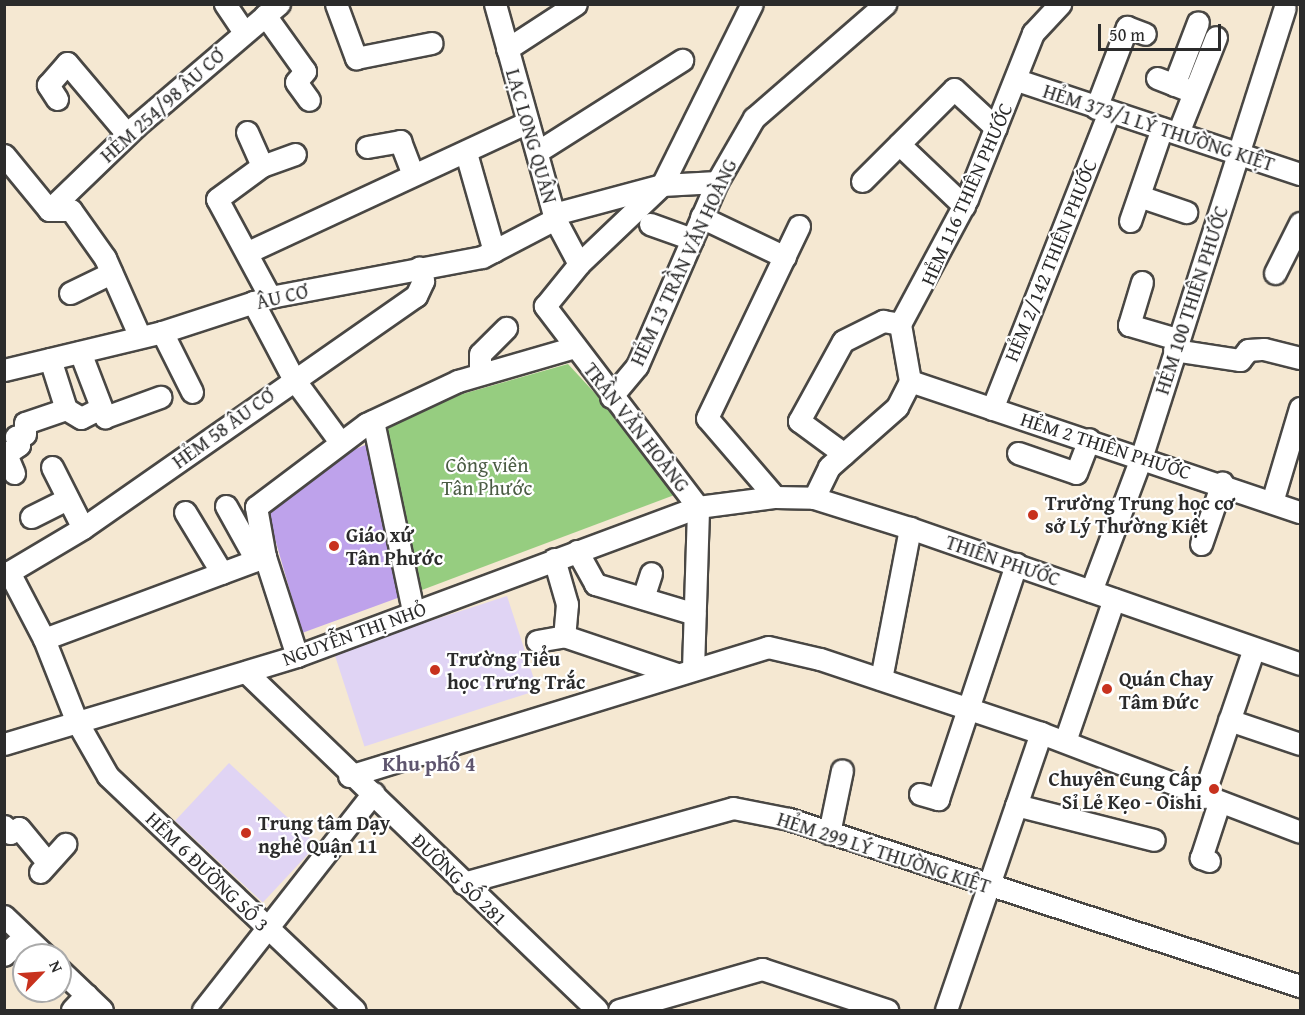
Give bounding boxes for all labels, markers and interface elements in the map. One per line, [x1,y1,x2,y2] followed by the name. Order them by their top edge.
[1101,12,1224,50] scale bar
[1109,21,1145,48] text: 50 m
[95,43,229,167] street label: HẺM 254/98 ÂU CƠ
[501,66,563,206] street label: LẠC LONG QUÂN
[1040,78,1278,176] street label: HẺM 373/1 LÝ THƯỜNG KIỆT
[915,99,1017,289] street label: HẺM 116 THIÊN PHƯỚC
[625,155,741,369] street label: HẺM 13 TRẦN VĂN HOÀNG
[998,155,1102,365] street label: HẺM 2/142 THIÊN PHƯỚC
[1149,203,1233,397] street label: HẺM 100 THIÊN PHƯỚC
[254,278,310,314] street label: ÂU CƠ
[579,358,695,496] street label: TRẦN VĂN HOÀNG
[167,383,279,473] street label: HẺM 58 ÂU CƠ
[1018,406,1194,484] street label: HẺM 2 THIÊN PHƯỚC
[442,452,532,499] park label: Công viên Tân Phước
[1045,491,1235,538] place label: Trường Trung học cơ sở Lý Thường Kiệt
[1026,508,1040,522] marker: Trường Trung học cơ sở Lý Thường Kiệt
[346,522,443,569] place label: Giáo xứ Tân Phước
[943,529,1063,591] street label: THIÊN PHƯỚC
[327,539,341,553] marker: Giáo xứ Tân Phước
[279,596,429,670] street label: NGUYỄN THỊ NHỎ
[447,646,585,693] place label: Trường Tiểu học Trưng Trắc
[428,663,442,677] marker: Trường Tiểu học Trưng Trắc
[1119,666,1213,713] place label: Quán Chay Tâm Đức
[1100,682,1114,696] marker: Quán Chay Tâm Đức
[382,751,476,777] district label: Khu phố 4
[1049,766,1202,813] place label: Chuyên Cung Cấp Sỉ Lẻ Kẹo - Oishi
[1207,782,1221,796] marker: Chuyên Cung Cấp Sỉ Lẻ Kẹo - Oishi
[141,806,275,936] street label: HẺM 6 ĐƯỜNG SỐ 3
[774,806,994,898] street label: HẺM 299 LÝ THƯỜNG KIỆT
[258,810,390,857] place label: Trung tâm Dạy nghề Quận 11
[239,826,253,840] marker: Trung tâm Dạy nghề Quận 11
[407,828,513,930] street label: ĐƯỜNG SỐ 281
[12,943,72,1003] north arrow
[43,956,70,976] text: N

